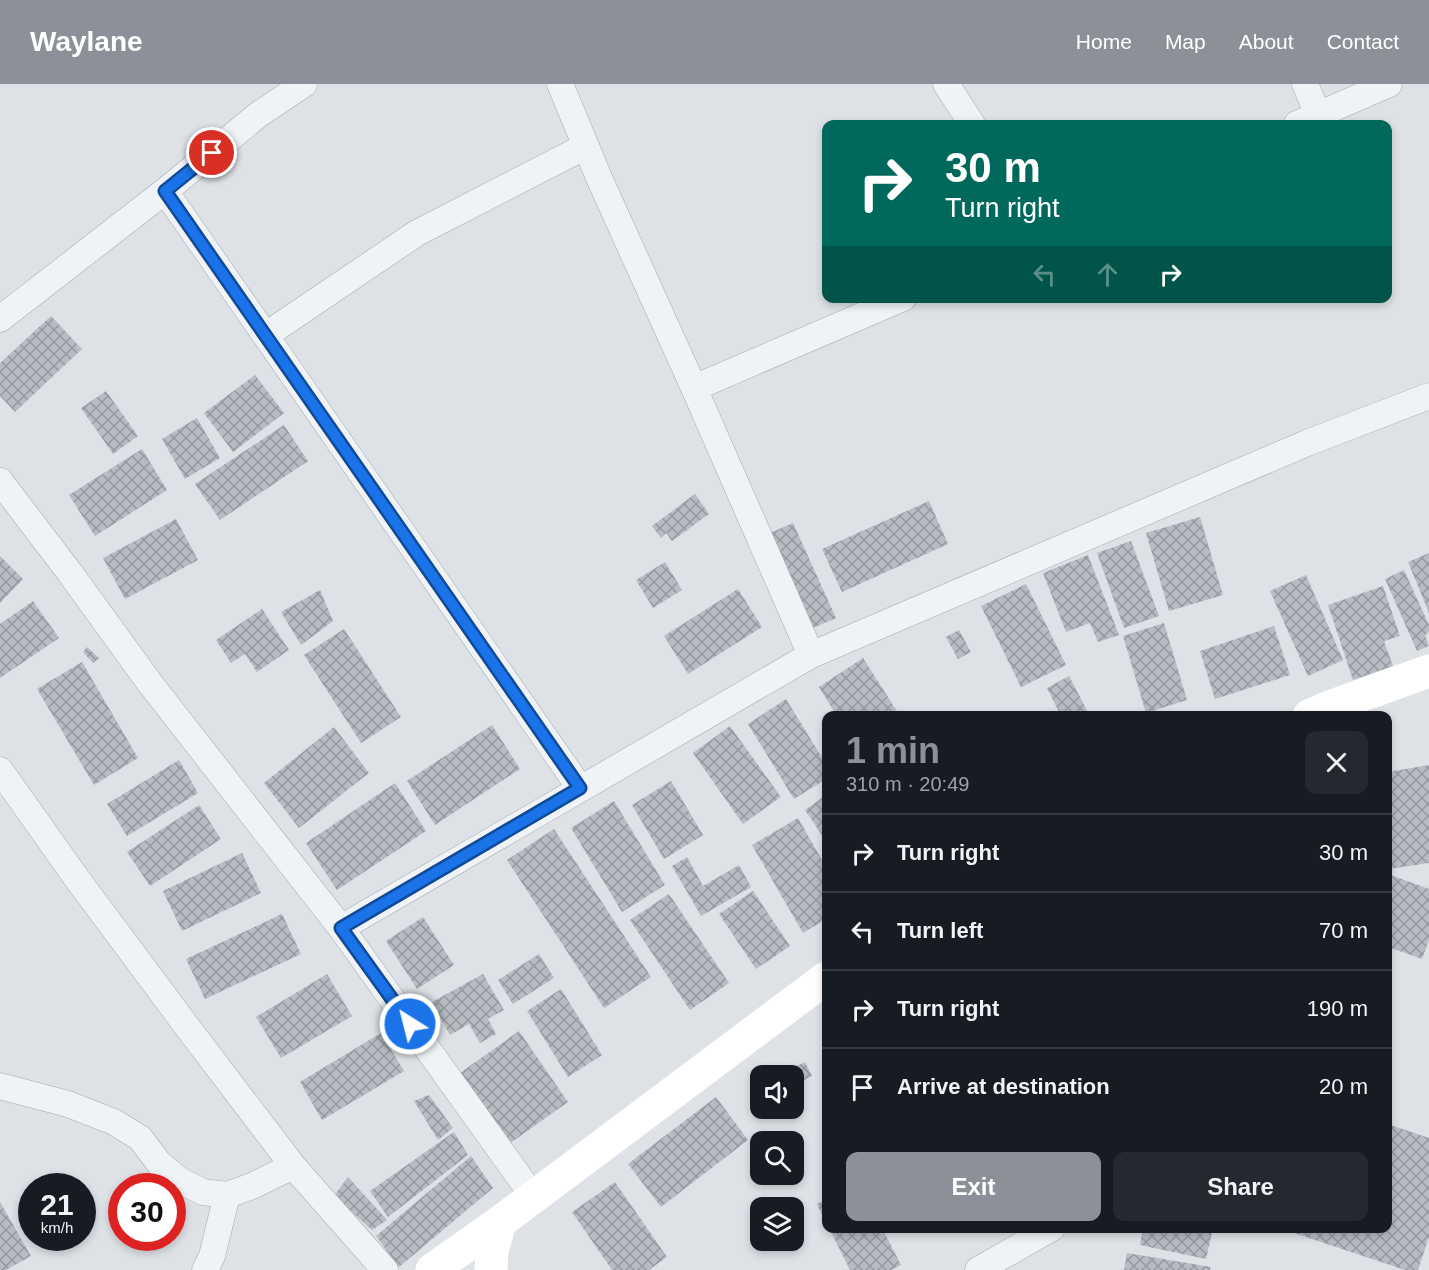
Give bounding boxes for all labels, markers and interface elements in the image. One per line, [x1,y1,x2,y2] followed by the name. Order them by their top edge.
[30,26,143,57] text: Waylane
[1076,30,1132,53] text: Home
[1165,30,1206,53] text: Map
[1239,30,1294,53] text: About
[1327,30,1399,53] text: Contact
[186,127,237,178] pin
[195,136,228,169] icon: arrive
[846,144,924,222] icon: right
[945,144,1041,191] text: 30 m
[945,193,1060,223] text: Turn right
[1028,258,1061,291] icon: left
[1091,258,1124,291] icon: ahead
[1154,258,1187,291] icon: right
[846,730,940,771] text: 1 min
[1305,731,1368,794] button: close
[846,773,969,795] text: 310 m · 20:49
[846,837,879,870] icon: right
[897,840,999,865] text: Turn right
[1319,840,1368,865] text: 30 m
[846,915,879,948] icon: left
[897,918,983,943] text: Turn left
[1319,918,1368,943] text: 70 m
[378,992,442,1056] position arrow
[846,993,879,1026] icon: right
[897,996,999,1021] text: Turn right
[1307,996,1368,1021] text: 190 m
[750,1065,804,1251] map controls
[750,1065,804,1119] button: sound
[846,1071,879,1104] icon: arrive
[897,1074,1110,1099] text: Arrive at destination
[1319,1074,1368,1099] text: 20 m
[750,1131,804,1185] button: search
[846,1152,1101,1221] button: Exit
[1113,1152,1368,1221] button: Share
[108,1173,186,1251] speed limit sign: 30
[40,1188,74,1221] text: 21
[750,1197,804,1251] button: layers
[41,1219,73,1236] text: km/h

